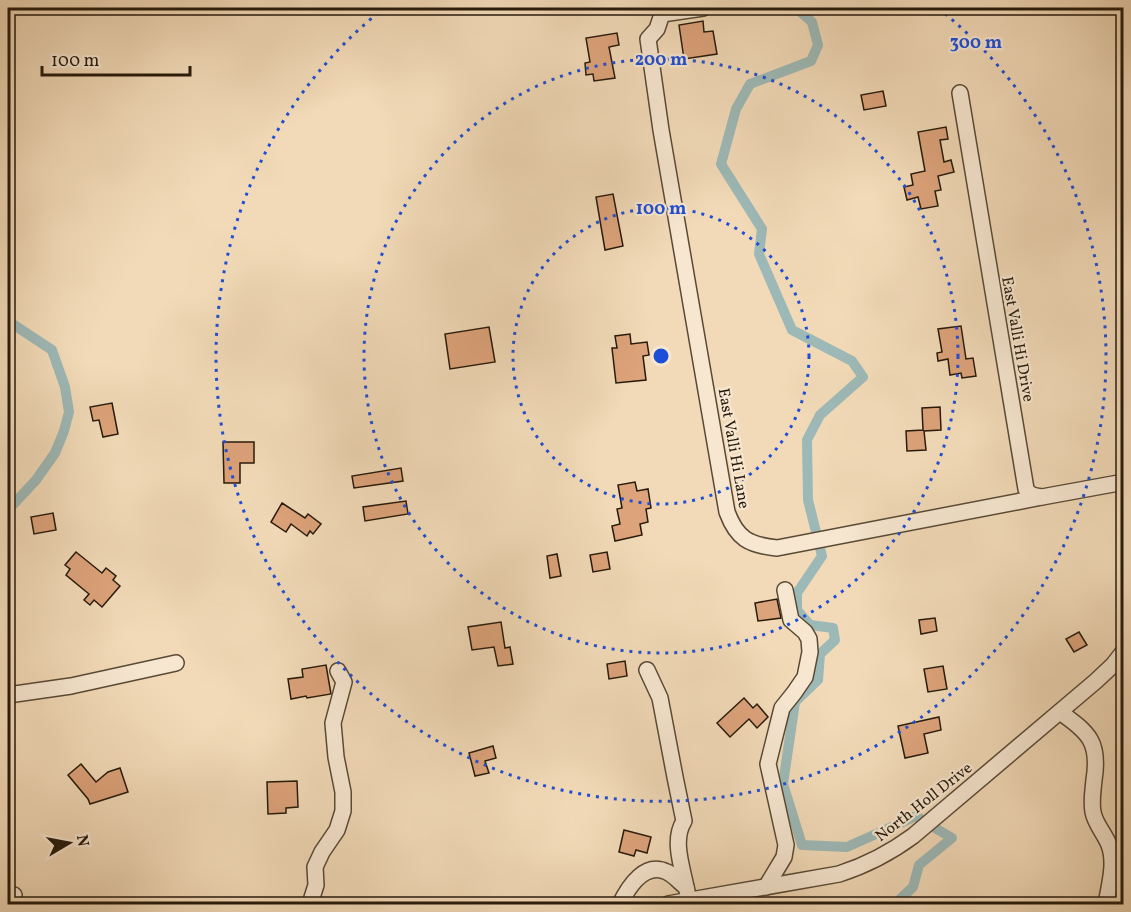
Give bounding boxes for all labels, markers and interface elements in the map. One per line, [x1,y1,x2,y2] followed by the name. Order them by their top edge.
[950,31,1002,56] text: 300 m
[42,39,190,77] scale bar
[635,48,687,73] text: 200 m
[51,49,100,74] text: 100 m
[636,197,686,222] text: 100 m
[995,275,1039,404] street label: East Valli Hi Drive
[651,346,671,366] centre of rings
[712,386,754,510] street label: East Valli Hi Lane
[871,758,977,847] street label: North Holl Drive
[39,813,99,873] north arrow
[70,833,94,849] text: N

